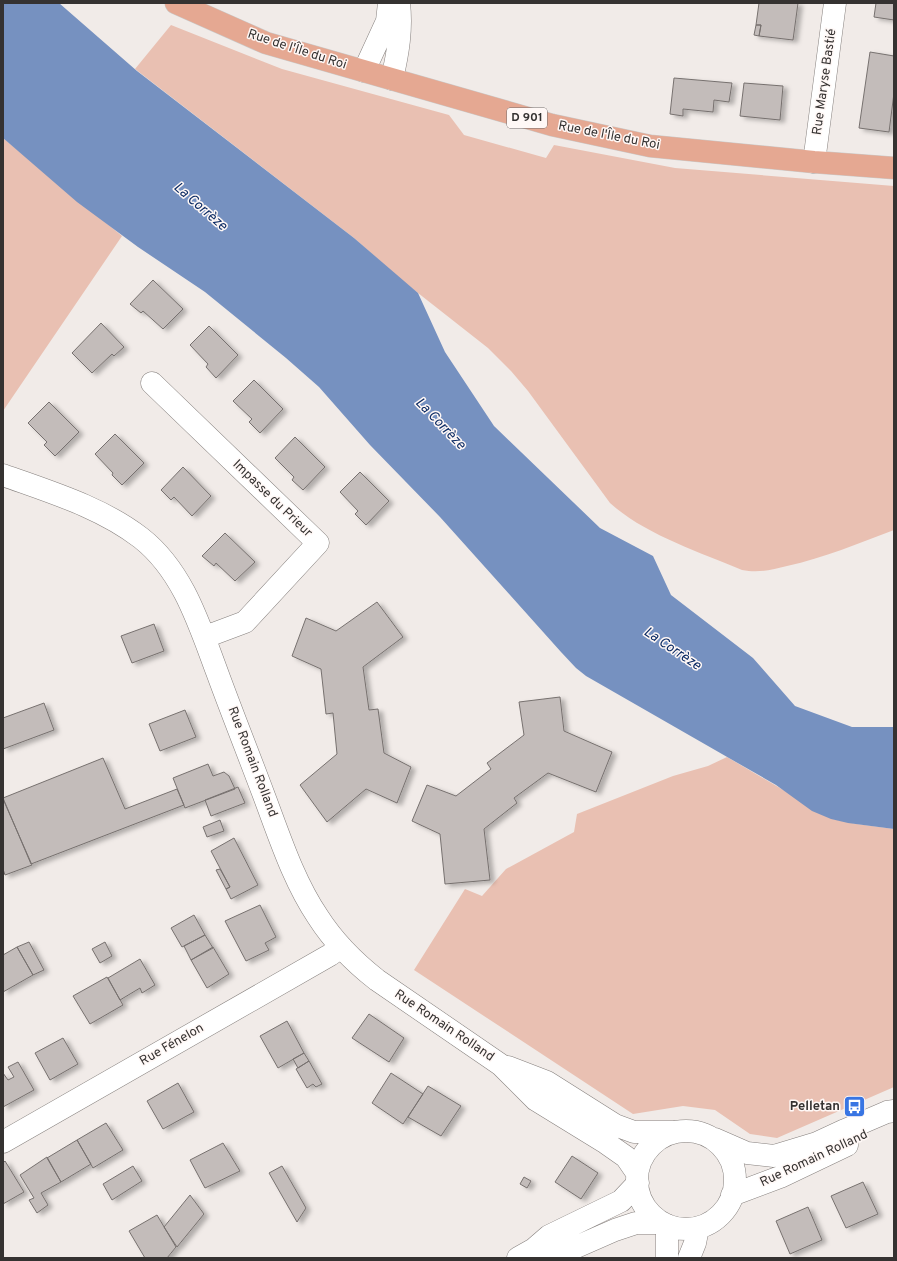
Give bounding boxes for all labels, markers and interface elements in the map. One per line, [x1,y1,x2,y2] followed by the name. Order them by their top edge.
[246,25,349,74] street label: Rue de l'Île du Roi
[810,28,840,136] street label: Rue Maryse Bastié
[507,108,547,128] road number: D 901
[557,116,661,154] street label: Rue de l'Île du Roi
[170,179,231,235] water label: La Corrèze
[411,395,469,454] water label: La Corrèze
[229,457,315,541] street label: Impasse du Prieur
[640,624,704,675] water label: La Corrèze
[224,704,280,820] street label: Rue Romain Rolland
[391,987,497,1065] street label: Rue Romain Rolland
[137,1020,207,1070] street label: Rue Fénelon
[842,1094,868,1120] bus stop icon: Pelletan
[790,1099,840,1115] place label: Pelletan
[758,1127,870,1191] street label: Rue Romain Rolland

